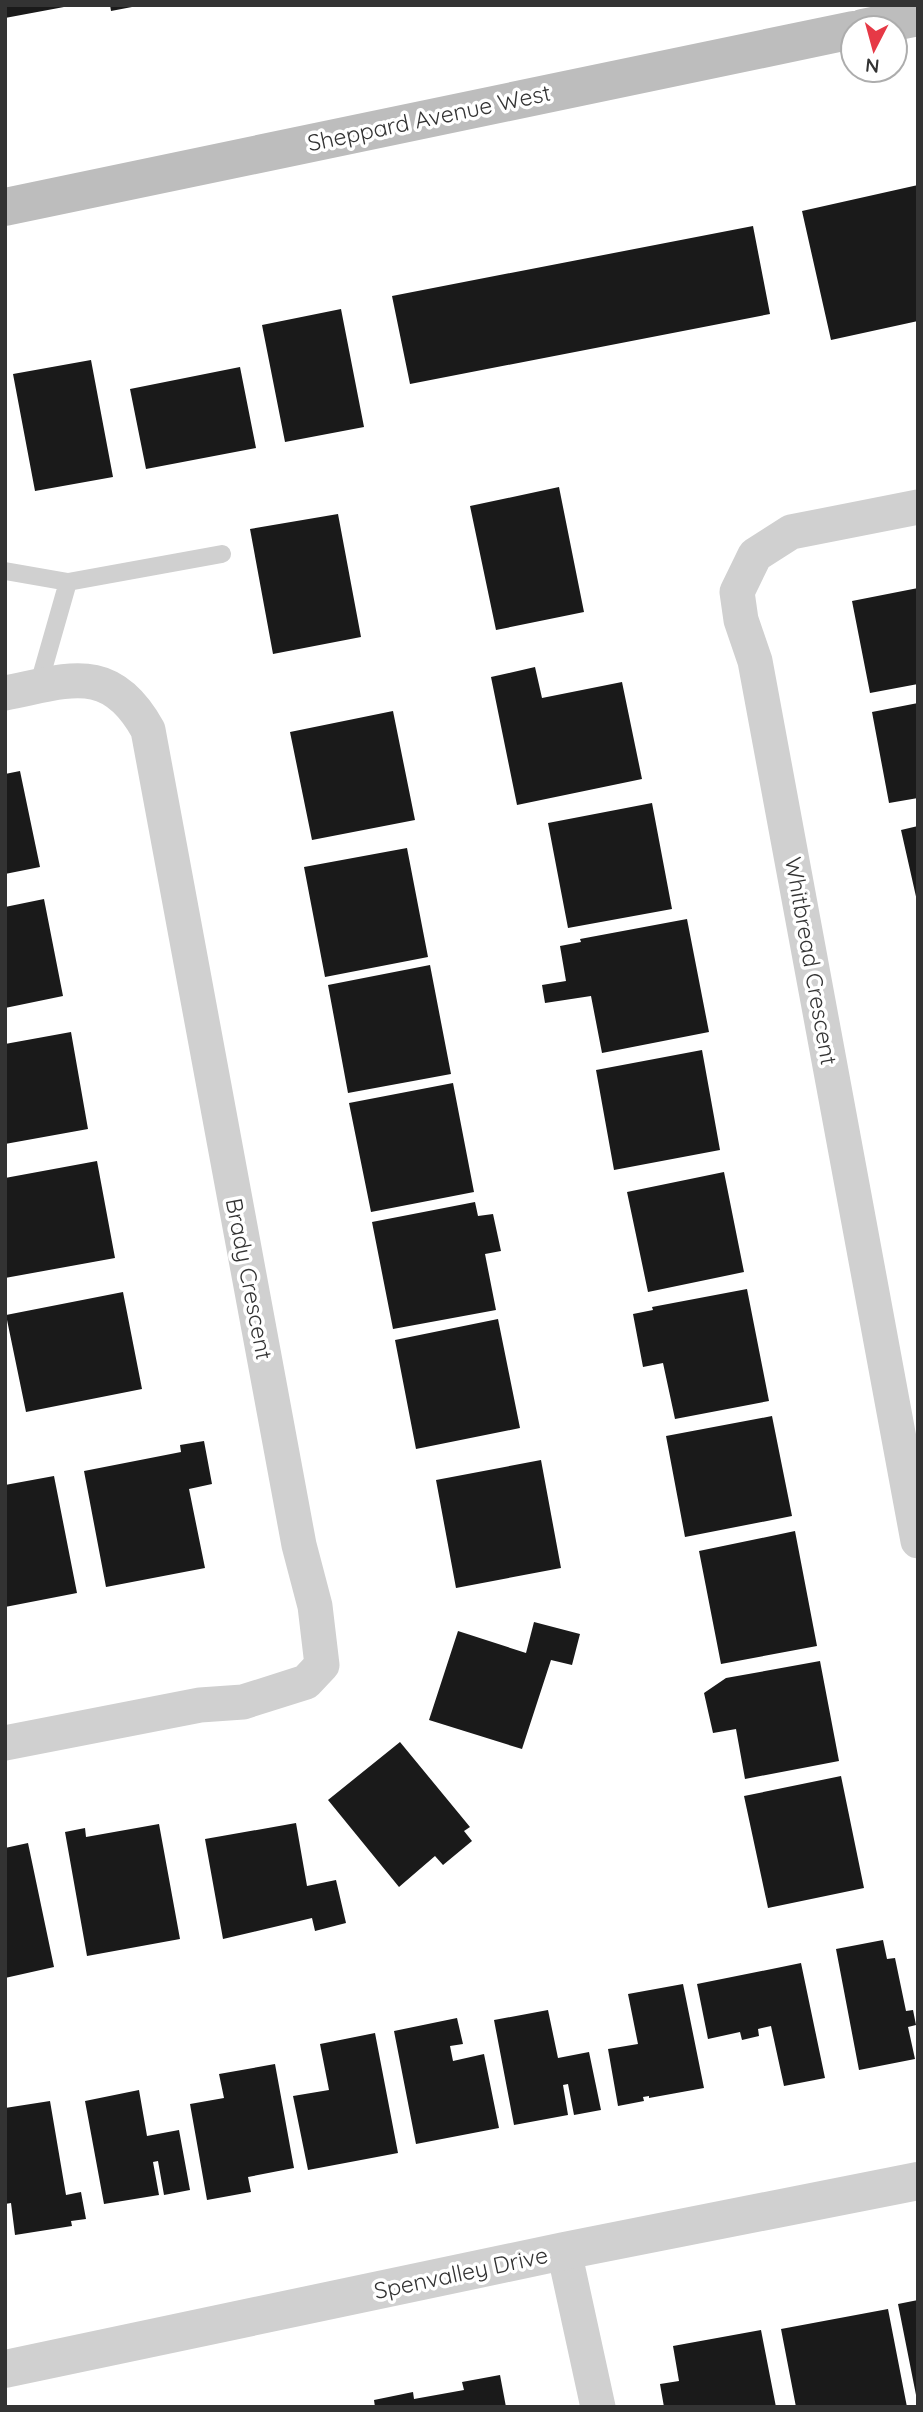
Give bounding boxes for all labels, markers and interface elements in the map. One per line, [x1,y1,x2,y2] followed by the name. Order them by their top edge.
[839,14,909,84] north arrow
[864,53,880,79] text: N
[305,78,553,157] street label: Sheppard Avenue West
[779,855,844,1067] street label: Whitbread Crescent
[220,1196,279,1362] street label: Brady Crescent
[371,2240,550,2305] street label: Spenvalley Drive

